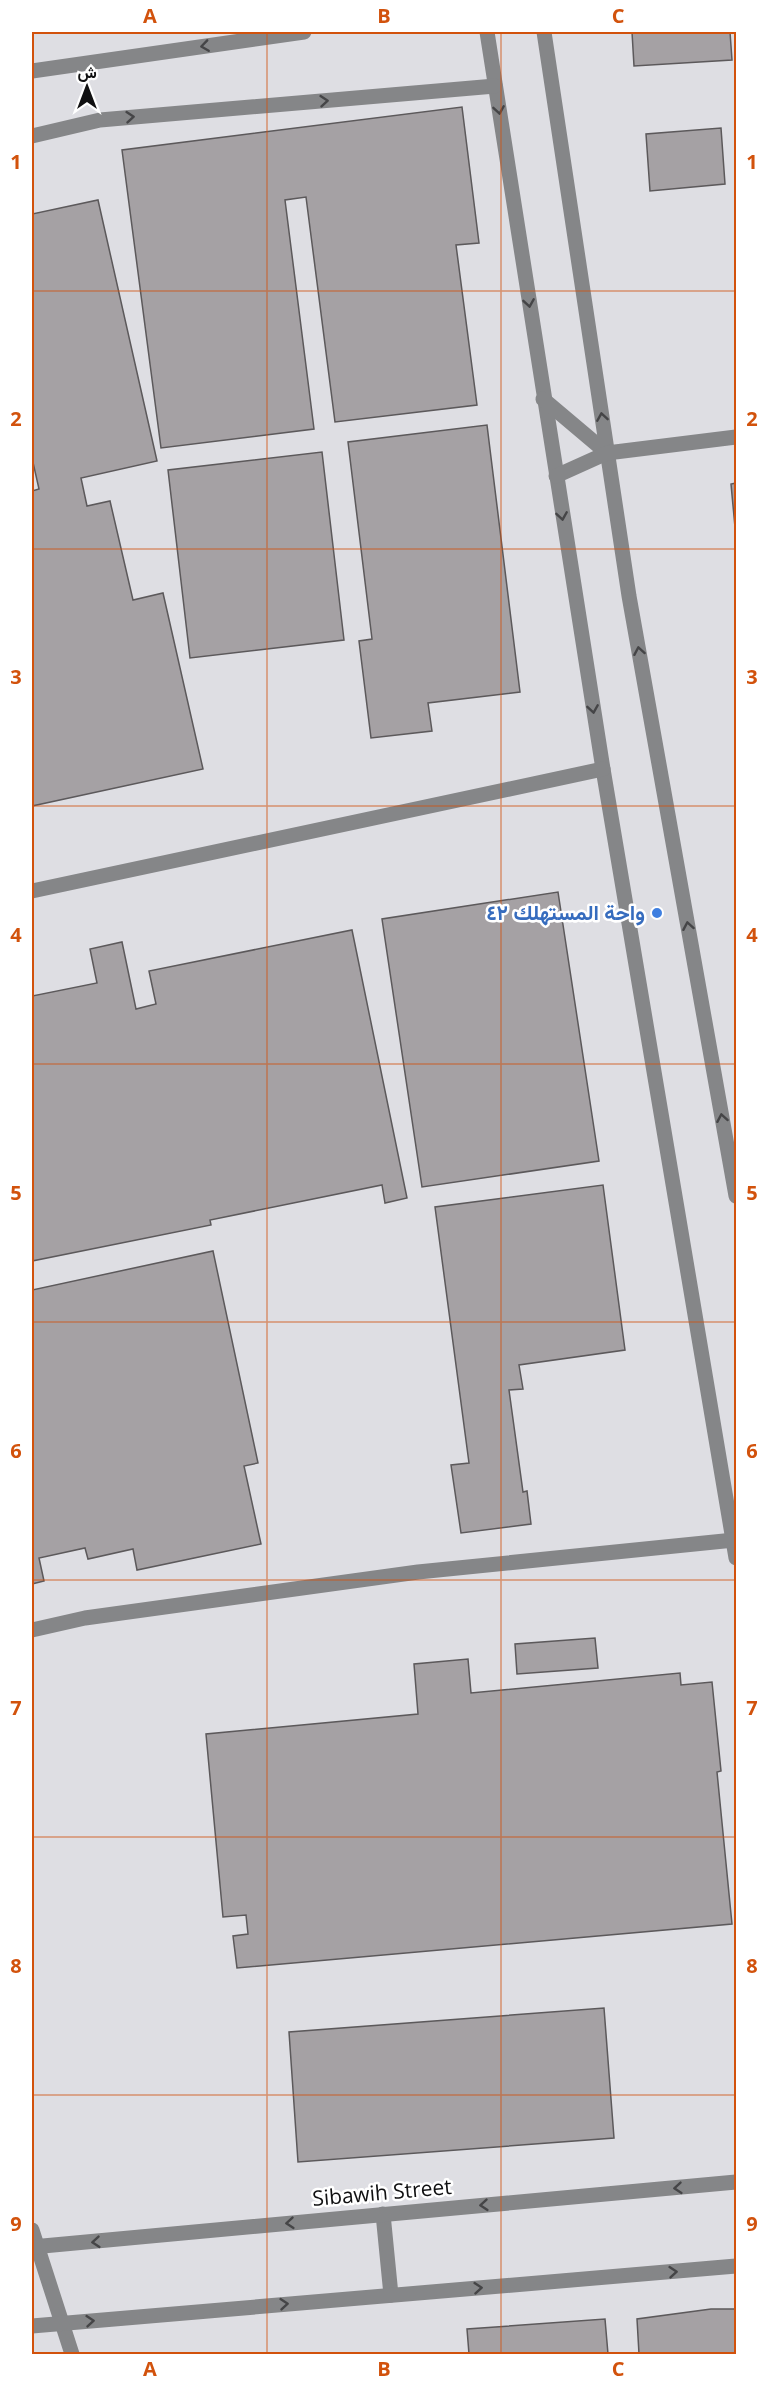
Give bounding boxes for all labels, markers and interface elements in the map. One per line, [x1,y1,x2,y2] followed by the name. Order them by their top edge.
[143,2,157,29] text: A
[377,2,391,29] text: B
[612,2,625,29] text: C
[200,39,209,51] one-way arrow
[57,57,117,117] north arrow
[77,61,97,83] text: ش
[320,95,329,108] one-way arrow
[492,105,505,115] one-way arrow
[125,111,134,124] one-way arrow
[10,148,22,175] text: 1
[746,148,758,175] text: 1
[522,298,534,307] one-way arrow
[10,405,22,432] text: 2
[746,405,758,432] text: 2
[596,412,608,422] one-way arrow
[555,511,568,521] one-way arrow
[633,646,646,656] one-way arrow
[10,663,22,690] text: 3
[746,663,758,690] text: 3
[587,704,599,713] one-way arrow
[486,898,645,926] place label: واحة المستهلك ٤٢
[650,906,664,920] marker: واحة المستهلك ٤٢
[10,921,22,948] text: 4
[682,921,695,931] one-way arrow
[746,921,758,948] text: 4
[717,1113,729,1122] one-way arrow
[10,1179,22,1206] text: 5
[746,1179,758,1206] text: 5
[10,1437,22,1464] text: 6
[746,1437,758,1464] text: 6
[10,1694,22,1721] text: 7
[746,1694,758,1721] text: 7
[10,1952,22,1979] text: 8
[746,1952,758,1979] text: 8
[311,2172,453,2212] street label: Sibawih Street
[674,2181,683,2194] one-way arrow
[479,2198,489,2211] one-way arrow
[10,2210,22,2237] text: 9
[746,2210,758,2237] text: 9
[285,2216,294,2229] one-way arrow
[91,2235,100,2248] one-way arrow
[668,2266,677,2279] one-way arrow
[474,2282,483,2295] one-way arrow
[280,2298,289,2311] one-way arrow
[85,2315,94,2328] one-way arrow
[143,2355,157,2382] text: A
[377,2355,391,2382] text: B
[612,2355,625,2382] text: C

